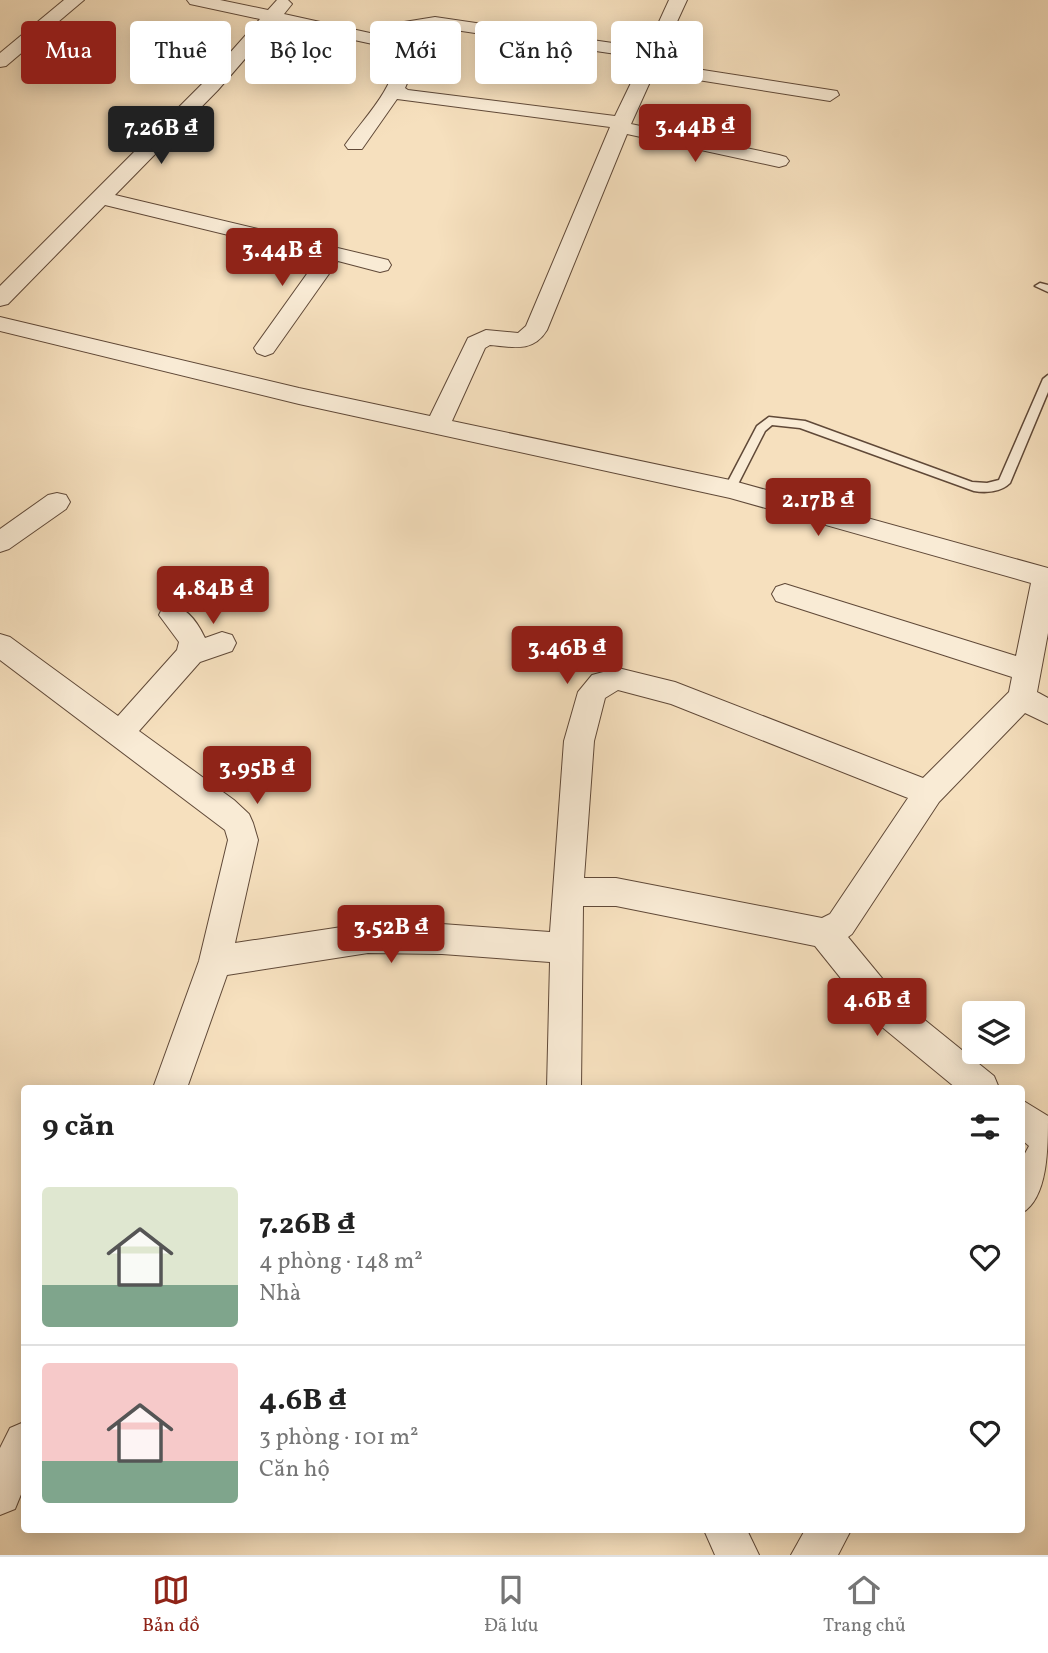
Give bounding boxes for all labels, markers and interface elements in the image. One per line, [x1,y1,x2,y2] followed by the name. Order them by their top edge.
[21,21,116,84] chip: Mua
[130,21,231,84] chip: Thuê
[245,21,356,84] chip: Bộ lọc
[370,21,461,84] chip: Mới
[475,21,597,84] chip: Căn hộ
[611,21,703,84] chip: Nhà
[630,104,760,164] pin: 3.44B ₫
[96,106,226,166] pin: 7.26B ₫
[655,111,735,143] text: 3.44B ₫
[124,113,198,145] text: 7.26B ₫
[217,229,347,288] pin: 3.44B ₫
[242,235,322,267] text: 3.44B ₫
[753,478,883,538] pin: 2.17B ₫
[782,485,854,517] text: 2.17B ₫
[148,566,278,626] pin: 4.84B ₫
[173,573,253,605] text: 4.84B ₫
[502,626,632,686] pin: 3.46B ₫
[528,633,606,665] text: 3.46B ₫
[192,746,322,806] pin: 3.95B ₫
[219,753,295,785] text: 3.95B ₫
[326,906,456,965] pin: 3.52B ₫
[353,912,429,944] text: 3.52B ₫
[820,978,934,1038] pin: 4.6B ₫
[843,985,911,1017] text: 4.6B ₫
[962,1001,1025,1064] map controls
[962,1001,1025,1064] button: layers
[42,1106,115,1148] text: 9 căn
[966,1108,1004,1146] icon: filters
[259,1204,355,1246] text: 7.26B ₫
[98,1215,182,1299] icon: home
[966,1238,1004,1276] icon: heart
[259,1246,423,1278] text: 4 phòng · 148 m²
[259,1278,301,1310] text: Nhà
[259,1380,347,1422] text: 4.6B ₫
[98,1391,182,1475] icon: home
[966,1414,1004,1452] icon: heart
[259,1422,419,1454] text: 3 phòng · 101 m²
[259,1454,330,1486] text: Căn hộ
[142,1571,200,1639] tab: Bản đồ
[484,1571,539,1639] tab: Đã lưu
[823,1571,906,1639] tab: Trang chủ

